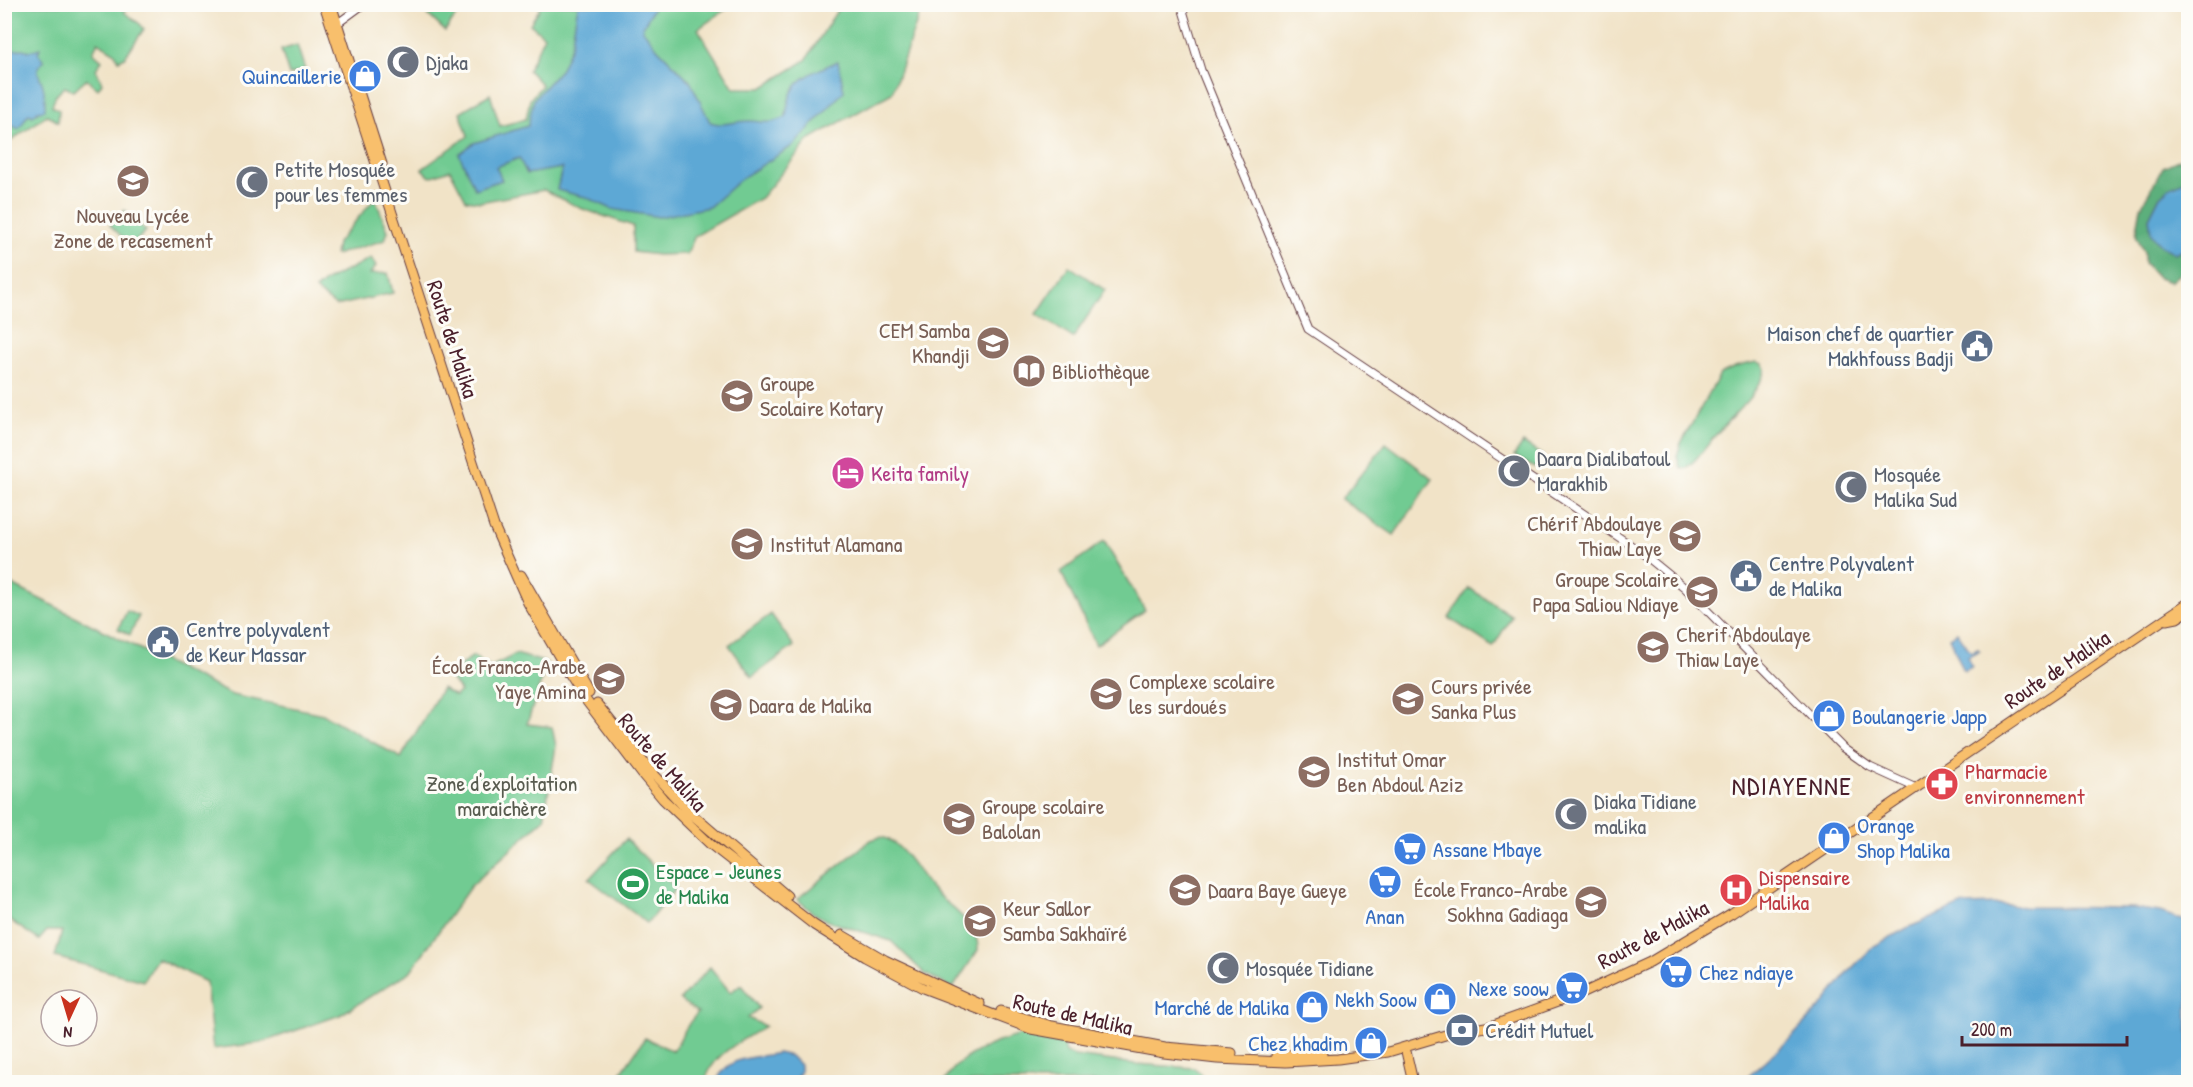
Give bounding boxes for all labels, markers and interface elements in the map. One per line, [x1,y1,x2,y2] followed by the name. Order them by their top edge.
[385,44,421,80] mosque icon: Djaka
[426,47,468,77] place label: Djaka
[347,58,383,94] shop icon: Quincaillerie
[241,61,342,91] place label: Quincaillerie
[275,154,408,209] place label: Petite Mosquée pour les femmes
[115,163,151,199] school or university icon: Nouveau Lycée Zone de recasement
[234,164,270,200] mosque icon: Petite Mosquée pour les femmes
[53,200,213,255] place label: Nouveau Lycée Zone de recasement
[420,276,486,402] street label: Route de Malika
[879,315,970,370] place label: CEM Samba Khandji
[1767,318,1955,373] place label: Maison chef de quartier Makhfouss Badji
[975,325,1011,361] school or university icon: CEM Samba Khandji
[1959,328,1995,364] public building icon: Maison chef de quartier Makhfouss Badji
[1011,353,1047,389] library icon: Bibliothèque
[1052,356,1150,386] place label: Bibliothèque
[760,368,884,423] place label: Groupe Scolaire Kotary
[719,378,755,414] school or university icon: Groupe Scolaire Kotary
[1537,443,1671,498] place label: Daara Dialibatoul Marakhib
[1496,453,1532,489] mosque icon: Daara Dialibatoul Marakhib
[830,455,866,491] hotel icon: Keita family
[871,458,969,488] place label: Keita family
[1874,459,1957,514] place label: Mosquée Malika Sud
[1833,469,1869,505] mosque icon: Mosquée Malika Sud
[1527,508,1662,563] place label: Chérif Abdoulaye Thiaw Laye
[1667,518,1703,554] school or university icon: Chérif Abdoulaye Thiaw Laye
[729,526,765,562] school or university icon: Institut Alamana
[770,529,903,559] place label: Institut Alamana
[1769,548,1914,603] place label: Centre Polyvalent de Malika
[1728,558,1764,594] public building icon: Centre Polyvalent de Malika
[1533,564,1679,619] place label: Groupe Scolaire Papa Saliou Ndiaye
[1684,574,1720,610] school or university icon: Groupe Scolaire Papa Saliou Ndiaye
[186,614,330,669] place label: Centre polyvalent de Keur Massar
[1676,619,1811,674] place label: Cherif Abdoulaye Thiaw Laye
[1998,622,2116,715] street label: Route de Malika
[145,624,181,660] public building icon: Centre polyvalent de Keur Massar
[1635,629,1671,665] school or university icon: Cherif Abdoulaye Thiaw Laye
[432,651,586,706] place label: École Franco-Arabe Yaye Amina
[591,661,627,697] school or university icon: École Franco-Arabe Yaye Amina
[1129,666,1275,721] place label: Complexe scolaire les surdoués
[1431,671,1532,726] place label: Cours privée Sanka Plus
[1088,676,1124,712] school or university icon: Complexe scolaire les surdoués
[1390,681,1426,717] school or university icon: Cours privée Sanka Plus
[708,687,744,723] school or university icon: Daara de Malika
[749,690,872,720] place label: Daara de Malika
[1811,698,1847,734] shop icon: Boulangerie Japp
[1852,701,1987,731] place label: Boulangerie Japp
[612,706,714,818] street label: Route de Malika
[1337,744,1463,799] place label: Institut Omar Ben Abdoul Aziz
[1296,754,1332,790] school or university icon: Institut Omar Ben Abdoul Aziz
[1965,756,2085,811] place label: Pharmacie environnement
[1924,766,1960,802] pharmacy icon: Pharmacie environnement
[426,768,578,823] park label: Zone d'exploitation maraichère
[1732,768,1852,803] district label: NDIAYENNE
[1594,786,1697,841] place label: Diaka Tidiane malika
[982,791,1105,846] place label: Groupe scolaire Balolan
[1553,796,1589,832] mosque icon: Diaka Tidiane malika
[941,801,977,837] school or university icon: Groupe scolaire Balolan
[1857,810,1950,865] place label: Orange Shop Malika
[1816,820,1852,856] shop icon: Orange Shop Malika
[1392,831,1428,867] supermarket icon: Assane Mbaye
[1433,834,1542,864] place label: Assane Mbaye
[656,856,781,911] place label: Espace - Jeunes de Malika
[1759,862,1850,917] place label: Dispensaire Malika
[1367,864,1403,900] supermarket icon: Anan
[615,866,651,902] sports icon: Espace - Jeunes de Malika
[1167,872,1203,908] school or university icon: Daara Baye Gueye
[1718,872,1754,908] hospital icon: Dispensaire Malika
[1414,874,1568,929] place label: École Franco-Arabe Sokhna Gadiaga
[1208,875,1347,905] place label: Daara Baye Gueye
[1573,884,1609,920] school or university icon: École Franco-Arabe Sokhna Gadiaga
[1592,892,1714,976] street label: Route de Malika
[1003,893,1128,948] place label: Keur Sallor Samba Sakhaïré
[1365,901,1405,931] place label: Anan
[962,903,998,939] school or university icon: Keur Sallor Samba Sakhaïré
[1205,950,1241,986] mosque icon: Mosquée Tidiane
[1246,953,1374,983] place label: Mosquée Tidiane
[1658,954,1694,990] supermarket icon: Chez ndiaye
[1699,957,1794,987] place label: Chez ndiaye
[1554,970,1590,1006] supermarket icon: Nexe soow
[1468,973,1549,1003] place label: Nexe soow
[1422,981,1458,1017] shop icon: Nekh Soow
[1335,984,1417,1014] place label: Nekh Soow
[1010,986,1136,1042] street label: Route de Malika
[39,988,99,1048] north arrow
[1294,989,1330,1025] shop icon: Marché de Malika
[1155,992,1289,1022] place label: Marché de Malika
[1962,1009,2127,1047] scale bar
[1444,1012,1480,1048] bank icon: Crédit Mutuel
[1485,1015,1593,1045] place label: Crédit Mutuel
[1971,1017,2012,1042] text: 200 m
[62,1022,73,1044] text: N
[1353,1025,1389,1061] shop icon: Chez khadim
[1248,1028,1348,1058] place label: Chez khadim

